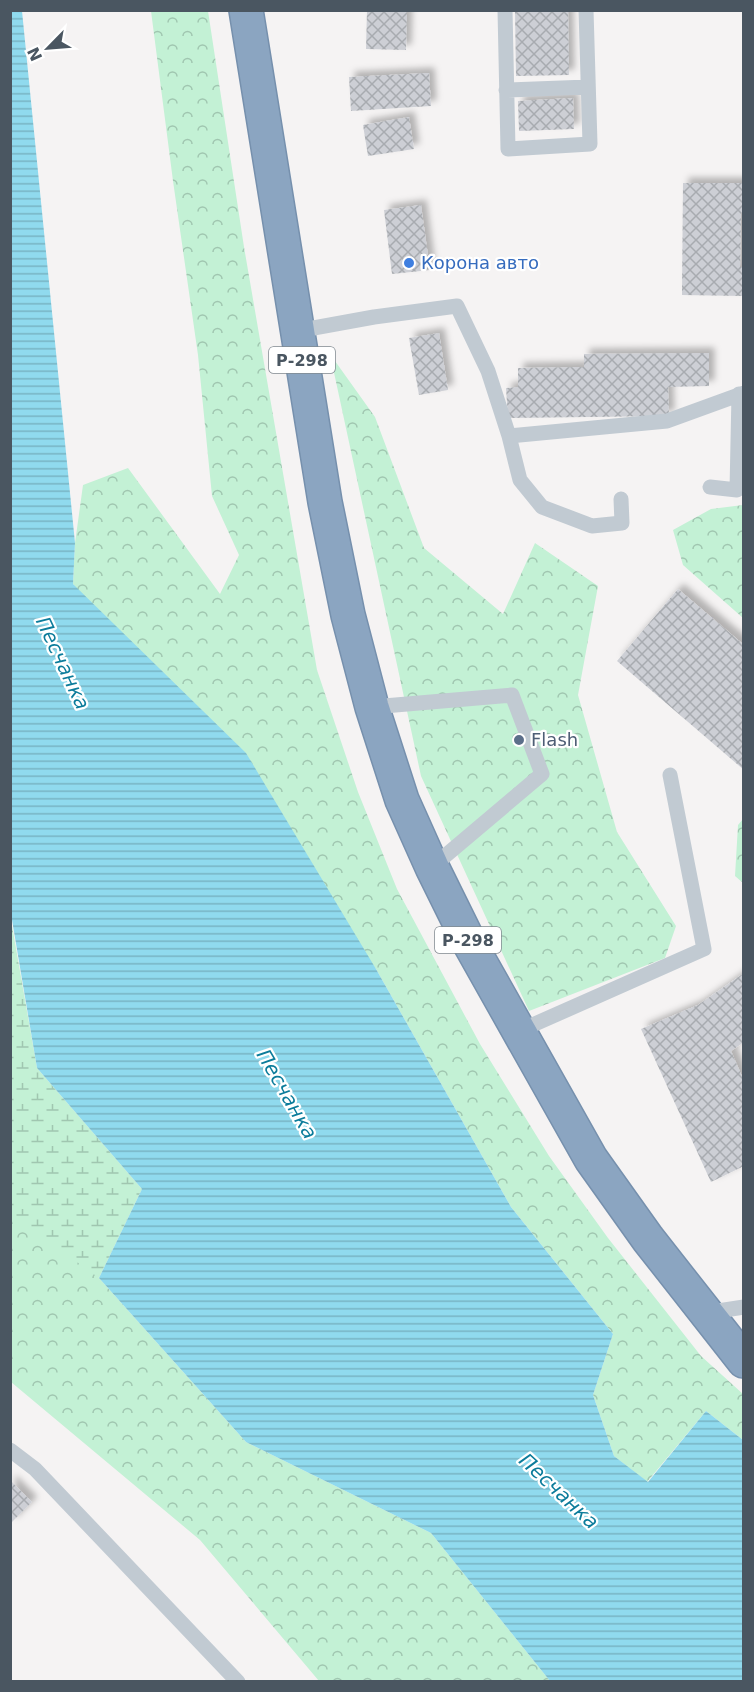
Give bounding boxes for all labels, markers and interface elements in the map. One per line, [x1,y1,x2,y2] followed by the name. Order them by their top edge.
[18,18,78,78] north arrow
[23,44,46,64] text: N
[421,252,539,273] place label: Корона авто
[402,256,416,270] marker: Корона авто
[269,347,335,373] road number: Р-298
[31,613,95,713] water label: Песчанка
[531,729,578,750] place label: Flash
[512,733,526,747] marker: Flash
[435,927,501,953] road number: Р-298
[252,1045,322,1143] water label: Песчанка
[514,1448,604,1534] water label: Песчанка

